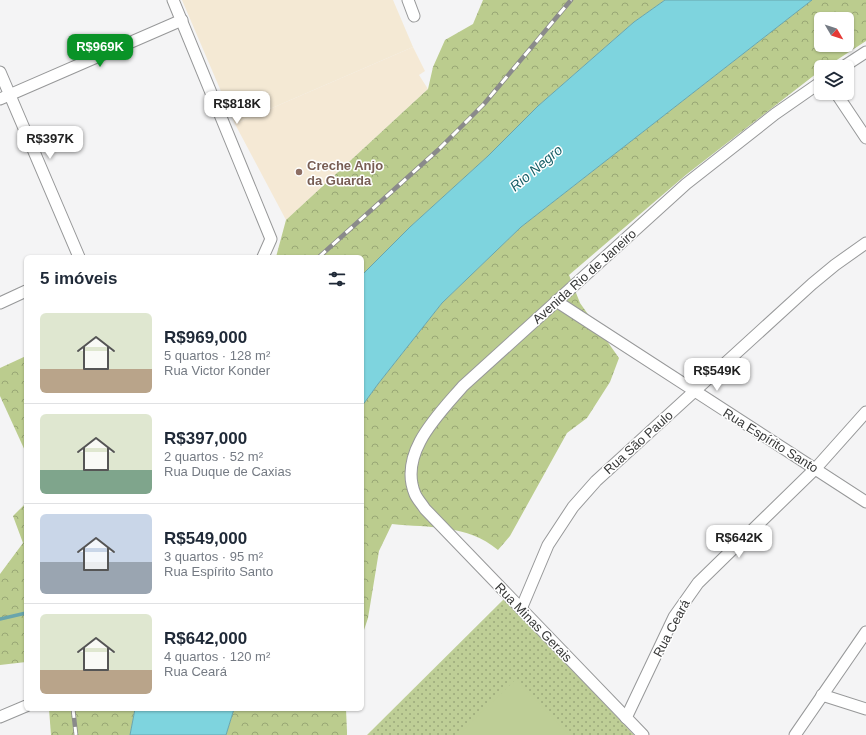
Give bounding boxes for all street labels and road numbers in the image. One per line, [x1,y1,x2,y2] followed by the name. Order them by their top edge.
[529,226,639,327] street label: Avenida Rio de Janeiro
[720,405,821,476] street label: Rua Espírito Santo
[601,408,676,477] street label: Rua São Paulo
[492,580,576,665] street label: Rua Minas Gerais
[650,596,693,660] street label: Rua Ceará

